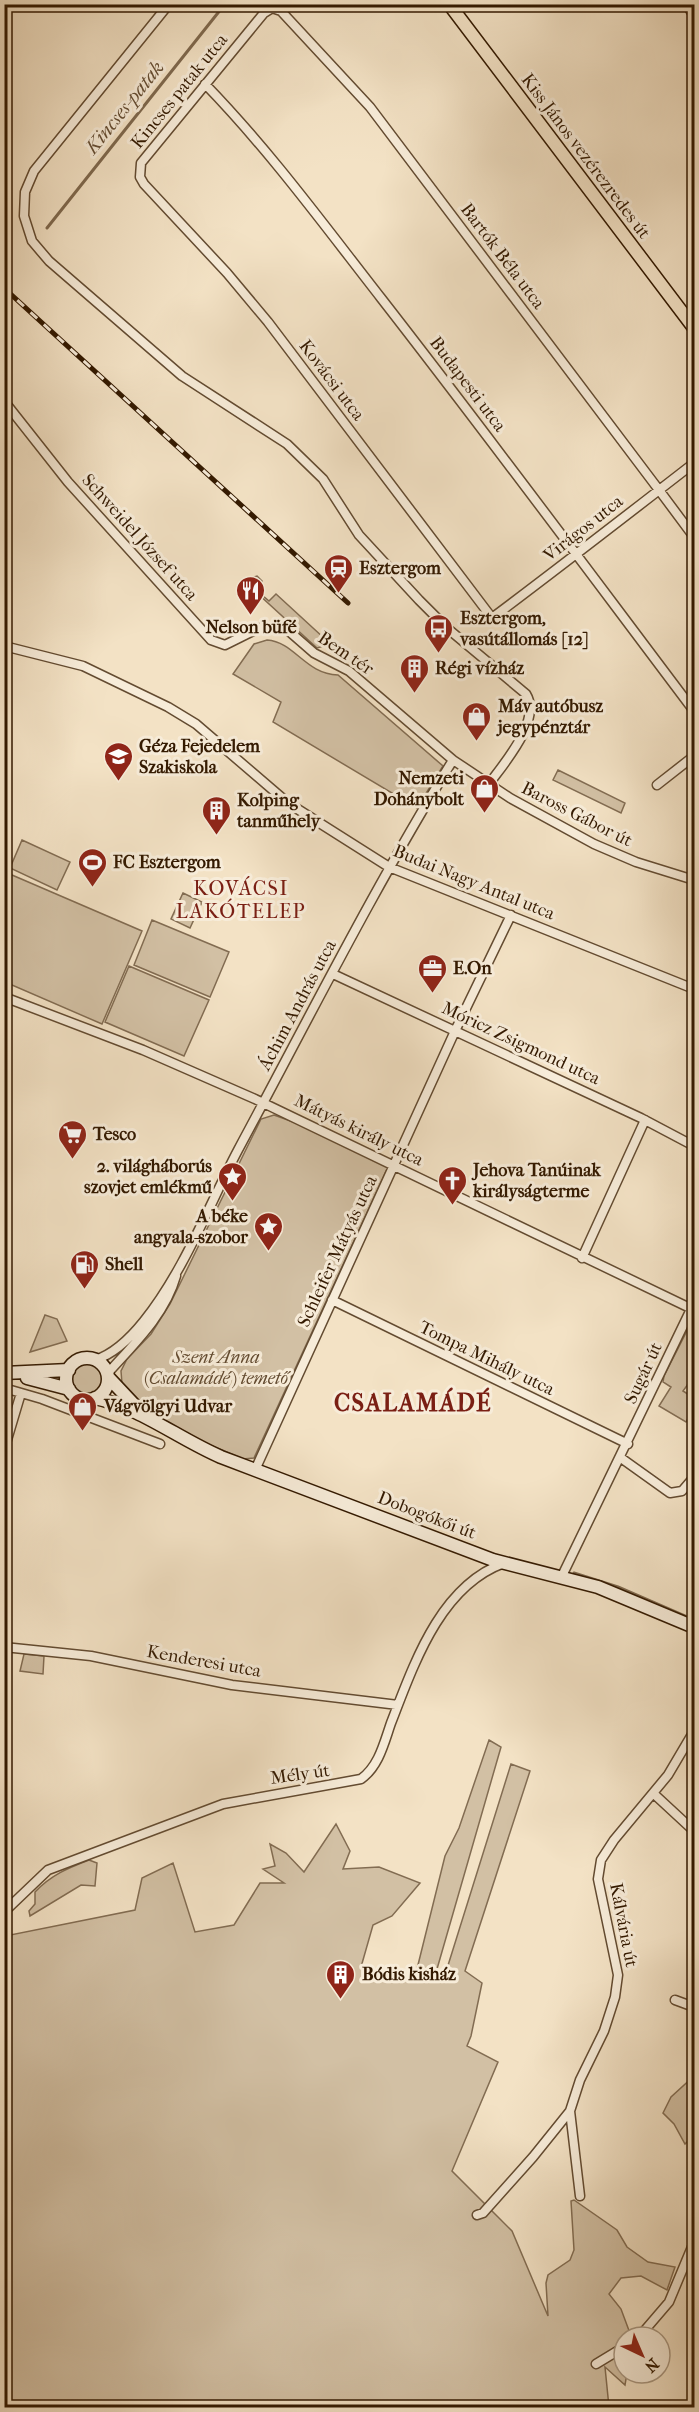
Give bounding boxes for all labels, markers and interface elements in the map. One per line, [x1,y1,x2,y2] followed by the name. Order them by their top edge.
[127,29,233,153] street label: Kincses patak utca
[79,56,169,160] water label: Kincses-patak
[517,70,655,243] street label: Kiss János vezérezredes út
[456,199,550,314] street label: Bartók Béla utca
[425,333,511,437] street label: Budapesti utca
[295,336,369,425] street label: Kovácsi utca
[77,470,202,605] street label: Schweidel József utca
[539,490,628,567] street label: Virágos utca
[322,552,354,594] station icon: Esztergom
[359,558,442,579] place label: Esztergom
[235,574,267,616] restaurant icon: Nelson büfé
[459,608,589,650] place label: Esztergom, vasútállomás [12]
[423,612,455,654] bus stop icon: Esztergom, vasútállomás [12]
[205,617,297,638] place label: Nelson büfé
[314,627,378,680] street label: Bem tér
[398,652,430,694] building icon: Régi vízház
[435,658,524,679] place label: Régi vízház
[496,696,603,738] place label: Máv autóbusz jegypénztár
[461,700,493,742] shop icon: Máv autóbusz jegypénztár
[139,736,261,778] place label: Géza Fejedelem Szakiskola
[102,740,134,782] school or university icon: Géza Fejedelem Szakiskola
[374,768,465,810] place label: Nemzeti Dohánybolt
[469,772,501,814] shop icon: Nemzeti Dohánybolt
[518,778,636,852] street label: Baross Gábor út
[236,790,322,832] place label: Kolping tanműhely
[200,794,232,836] building icon: Kolping tanműhely
[390,840,558,925] street label: Budai Nagy Antal utca
[76,846,108,888] sports icon: FC Esztergom
[112,852,222,873] place label: FC Esztergom
[176,876,306,923] district label: KOVÁCSI LAKÓTELEP
[253,935,341,1075] street label: Áchim András utca
[416,952,448,994] office icon: E.On
[453,958,492,979] place label: E.On
[438,998,604,1090] street label: Móricz Zsigmond utca
[291,1090,427,1171] street label: Mátyás király utca
[56,1118,88,1160] supermarket icon: Tesco
[92,1124,136,1145] place label: Tesco
[84,1156,213,1198] place label: 2. világháborús szovjet emlékmű
[217,1160,249,1202] place icon: 2. világháborús szovjet emlékmű
[471,1160,602,1202] place label: Jehova Tanúinak királyságterme
[436,1164,468,1206] church icon: Jehova Tanúinak királyságterme
[293,1172,382,1330] street label: Schleifer Mátyás utca
[134,1206,248,1248] place label: A béke angyala-szobor
[253,1210,285,1252] place icon: A béke angyala-szobor
[68,1248,100,1290] fuel station icon: Shell
[105,1254,144,1275] place label: Shell
[416,1317,558,1401] street label: Tompa Mihály utca
[620,1339,667,1407] street label: Sugár út
[144,1347,292,1389] park label: Szent Anna (Csalamádé) temető
[334,1387,492,1417] district label: CSALAMÁDÉ
[67,1390,99,1432] shop icon: Vágvölgyi Udvar
[103,1396,232,1417] place label: Vágvölgyi Udvar
[375,1487,479,1544] street label: Dobogókői út
[145,1641,263,1682] street label: Kenderesi utca
[269,1760,332,1789] street label: Mély út
[605,1881,642,1969] street label: Kálvária út
[325,1958,357,2000] building icon: Bódis kisház
[362,1964,456,1985] place label: Bódis kisház
[612,2325,672,2385] north arrow
[640,2354,663,2377] text: N

